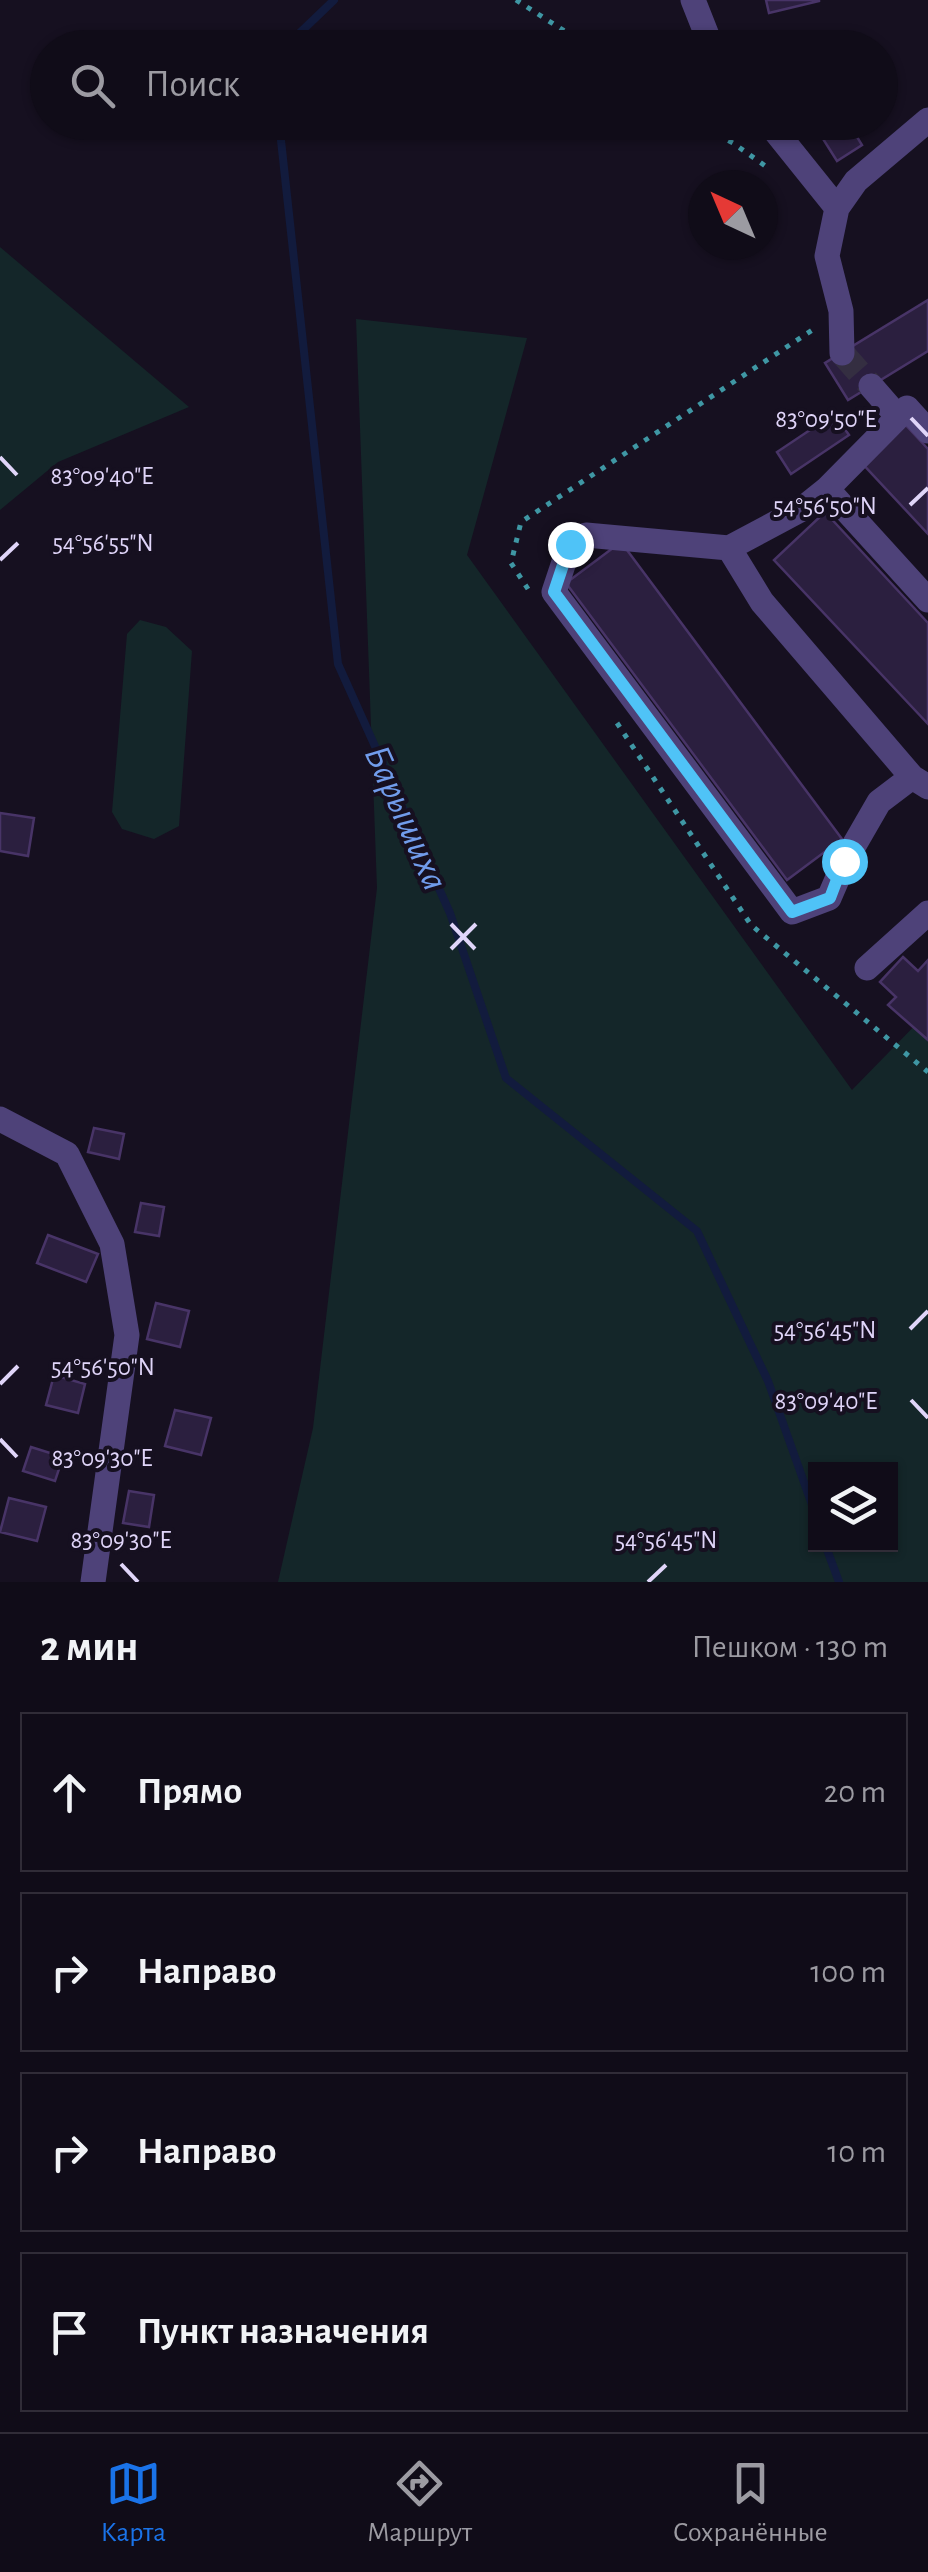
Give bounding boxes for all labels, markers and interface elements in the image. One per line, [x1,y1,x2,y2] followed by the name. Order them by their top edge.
[30,30,898,140] search box
[65,58,120,113] icon: search
[145,66,240,104] text: Поиск
[688,170,778,260] north arrow
[775,407,877,432] text: 83°09'50"E
[51,464,153,489] text: 83°09'40"E
[773,494,877,519] text: 54°56'50"N
[548,522,594,568] route end
[52,531,154,556] text: 54°56'55"N
[356,740,454,896] water label: Барышиха
[822,839,868,885] route start
[774,1318,876,1343] text: 54°56'45"N
[51,1355,155,1380] text: 54°56'50"N
[775,1389,877,1414] text: 83°09'40"E
[51,1446,153,1471] text: 83°09'30"E
[808,1462,898,1552] map controls
[808,1462,898,1552] button: layers
[70,1528,172,1553] text: 83°09'30"E
[615,1528,717,1553] text: 54°56'45"N
[40,1626,138,1668] text: 2 мин
[691,1631,888,1663] text: Пешком · 130 m
[42,1765,97,1820] icon: ahead
[137,1773,242,1811] text: Прямо
[824,1776,886,1808] text: 20 m
[42,1945,97,2000] icon: right
[137,1953,276,1991] text: Направо
[810,1956,886,1988] text: 100 m
[42,2125,97,2180] icon: right
[137,2133,276,2171] text: Направо
[827,2136,886,2168] text: 10 m
[42,2305,97,2360] icon: arrive
[137,2313,429,2351] text: Пункт назначения
[100,2456,166,2550] tab: Карта
[367,2456,472,2550] tab: Маршрут
[673,2456,828,2550] tab: Сохранённые

